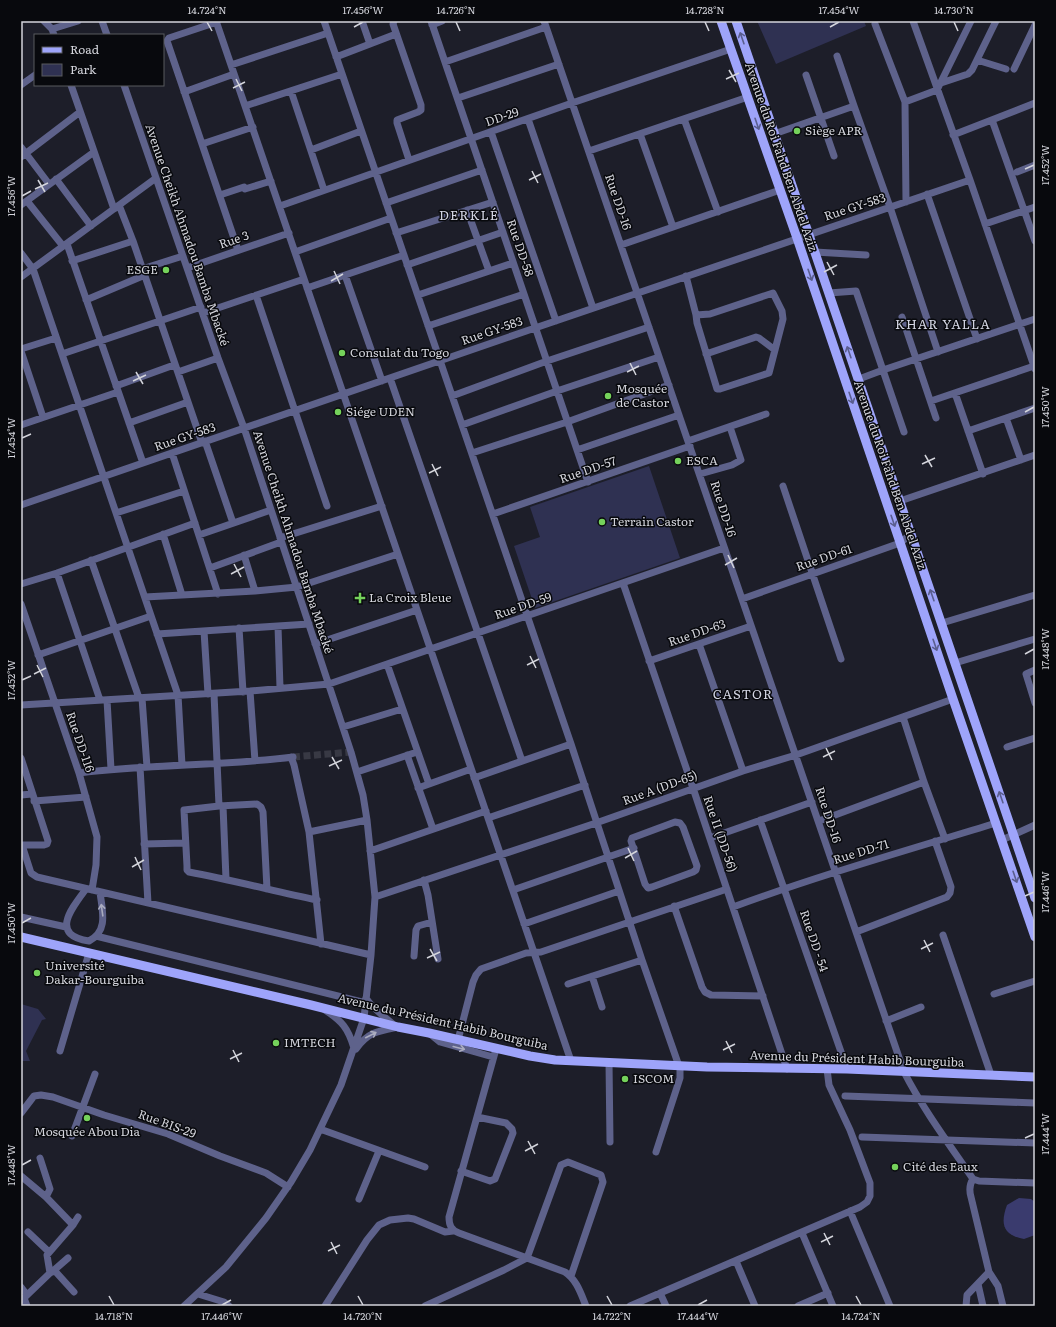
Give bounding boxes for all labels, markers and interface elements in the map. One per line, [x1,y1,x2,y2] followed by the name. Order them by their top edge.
[188,2,227,17] text: 14.724°N
[343,2,384,17] text: 17.456°W
[436,2,476,17] text: 14.726°N
[685,2,725,17] text: 14.728°N
[819,2,860,17] text: 17.454°W
[934,2,974,17] text: 14.730°N
[737,33,745,45] one-way arrow
[34,34,164,86] legend
[70,40,100,58] text: Road
[70,60,97,78] text: Park
[741,60,823,254] street label: Avenue du Roi Fahd Ben Abdel Aziz
[482,102,521,130] street label: DD-29
[754,117,761,130] one-way arrow
[141,121,235,348] street label: Avenue Cheikh Ahmadou Bamba Mbacké
[805,121,863,139] place label: Siège APR
[792,126,802,136] marker: Siège APR
[1037,145,1052,185] text: 17.452°W
[601,171,637,233] street label: Rue DD-16
[3,175,18,216] text: 17.456°W
[821,188,888,225] street label: Rue GY-583
[439,205,499,224] district label: DERKLÉ
[503,217,539,279] street label: Rue DD-58
[216,226,251,253] street label: Rue 3
[127,260,158,278] place label: ESGE
[161,265,171,275] marker: ESGE
[806,269,814,281] one-way arrow
[458,311,525,349] street label: Rue GY-583
[895,314,991,333] district label: KHAR YALLA
[350,343,449,361] place label: Consulat du Togo
[845,347,853,359] one-way arrow
[337,348,347,358] marker: Consulat du Togo
[850,378,932,572] street label: Avenue du Roi Fahd Ben Abdel Aziz
[616,379,669,411] place label: Mosquée de Castor
[1037,386,1052,428] text: 17.450°W
[603,391,613,401] marker: Mosquée de Castor
[848,392,856,404] one-way arrow
[346,402,415,420] place label: Siége UDEN
[333,407,343,417] marker: Siége UDEN
[3,417,18,458] text: 17.454°W
[151,417,218,455] street label: Rue GY-583
[249,428,339,656] street label: Avenue Cheikh Ahmadou Bamba Mbacké
[557,451,619,487] street label: Rue DD-57
[686,451,718,469] place label: ESCA
[673,456,683,466] marker: ESCA
[706,478,742,540] street label: Rue DD-16
[610,512,694,530] place label: Terrain Castor
[890,515,897,528] one-way arrow
[597,517,607,527] marker: Terrain Castor
[793,539,854,575] street label: Rue DD-61
[492,587,554,623] street label: Rue DD-59
[369,588,452,606] place label: La Croix Bleue
[928,588,935,601] one-way arrow
[354,592,366,604] marker: La Croix Bleue
[665,614,728,650] street label: Rue DD-63
[1037,628,1052,670] text: 17.448°W
[931,638,939,650] one-way arrow
[3,660,18,700] text: 17.452°W
[713,684,773,703] district label: CASTOR
[62,709,100,775] street label: Rue DD-116
[620,765,700,809] street label: Rue A (DD-65)
[811,784,847,846] street label: Rue DD-16
[997,791,1005,803] one-way arrow
[699,793,742,874] street label: Rue II (DD-56)
[831,834,891,868] street label: Rue DD-71
[1011,870,1019,882] one-way arrow
[1037,871,1052,913] text: 17.446°W
[3,902,18,944] text: 17.450°W
[98,904,106,917] one-way arrow
[796,907,834,974] street label: Rue DD - 54
[45,956,145,988] place label: Université Dakar-Bourguiba
[32,968,42,978] marker: Université Dakar-Bourguiba
[336,988,551,1054] street label: Avenue du Président Habib Bourguiba
[365,1031,377,1038] one-way arrow
[284,1033,336,1051] place label: IMTECH
[271,1038,281,1048] marker: IMTECH
[452,1045,465,1053] one-way arrow
[749,1045,965,1071] street label: Avenue du Président Habib Bourguiba
[633,1069,674,1087] place label: ISCOM
[620,1074,630,1084] marker: ISCOM
[136,1104,199,1142] street label: Rue BIS-29
[82,1113,92,1123] marker: Mosquée Abou Dia
[1037,1113,1052,1155] text: 17.444°W
[34,1122,141,1140] place label: Mosquée Abou Dia
[3,1144,18,1186] text: 17.448°W
[903,1157,978,1175] place label: Cité des Eaux
[890,1162,900,1172] marker: Cité des Eaux
[95,1308,133,1323] text: 14.718°N
[201,1308,243,1323] text: 17.446°W
[343,1308,383,1323] text: 14.720°N
[593,1308,631,1323] text: 14.722°N
[677,1308,719,1323] text: 17.444°W
[842,1308,881,1323] text: 14.724°N

